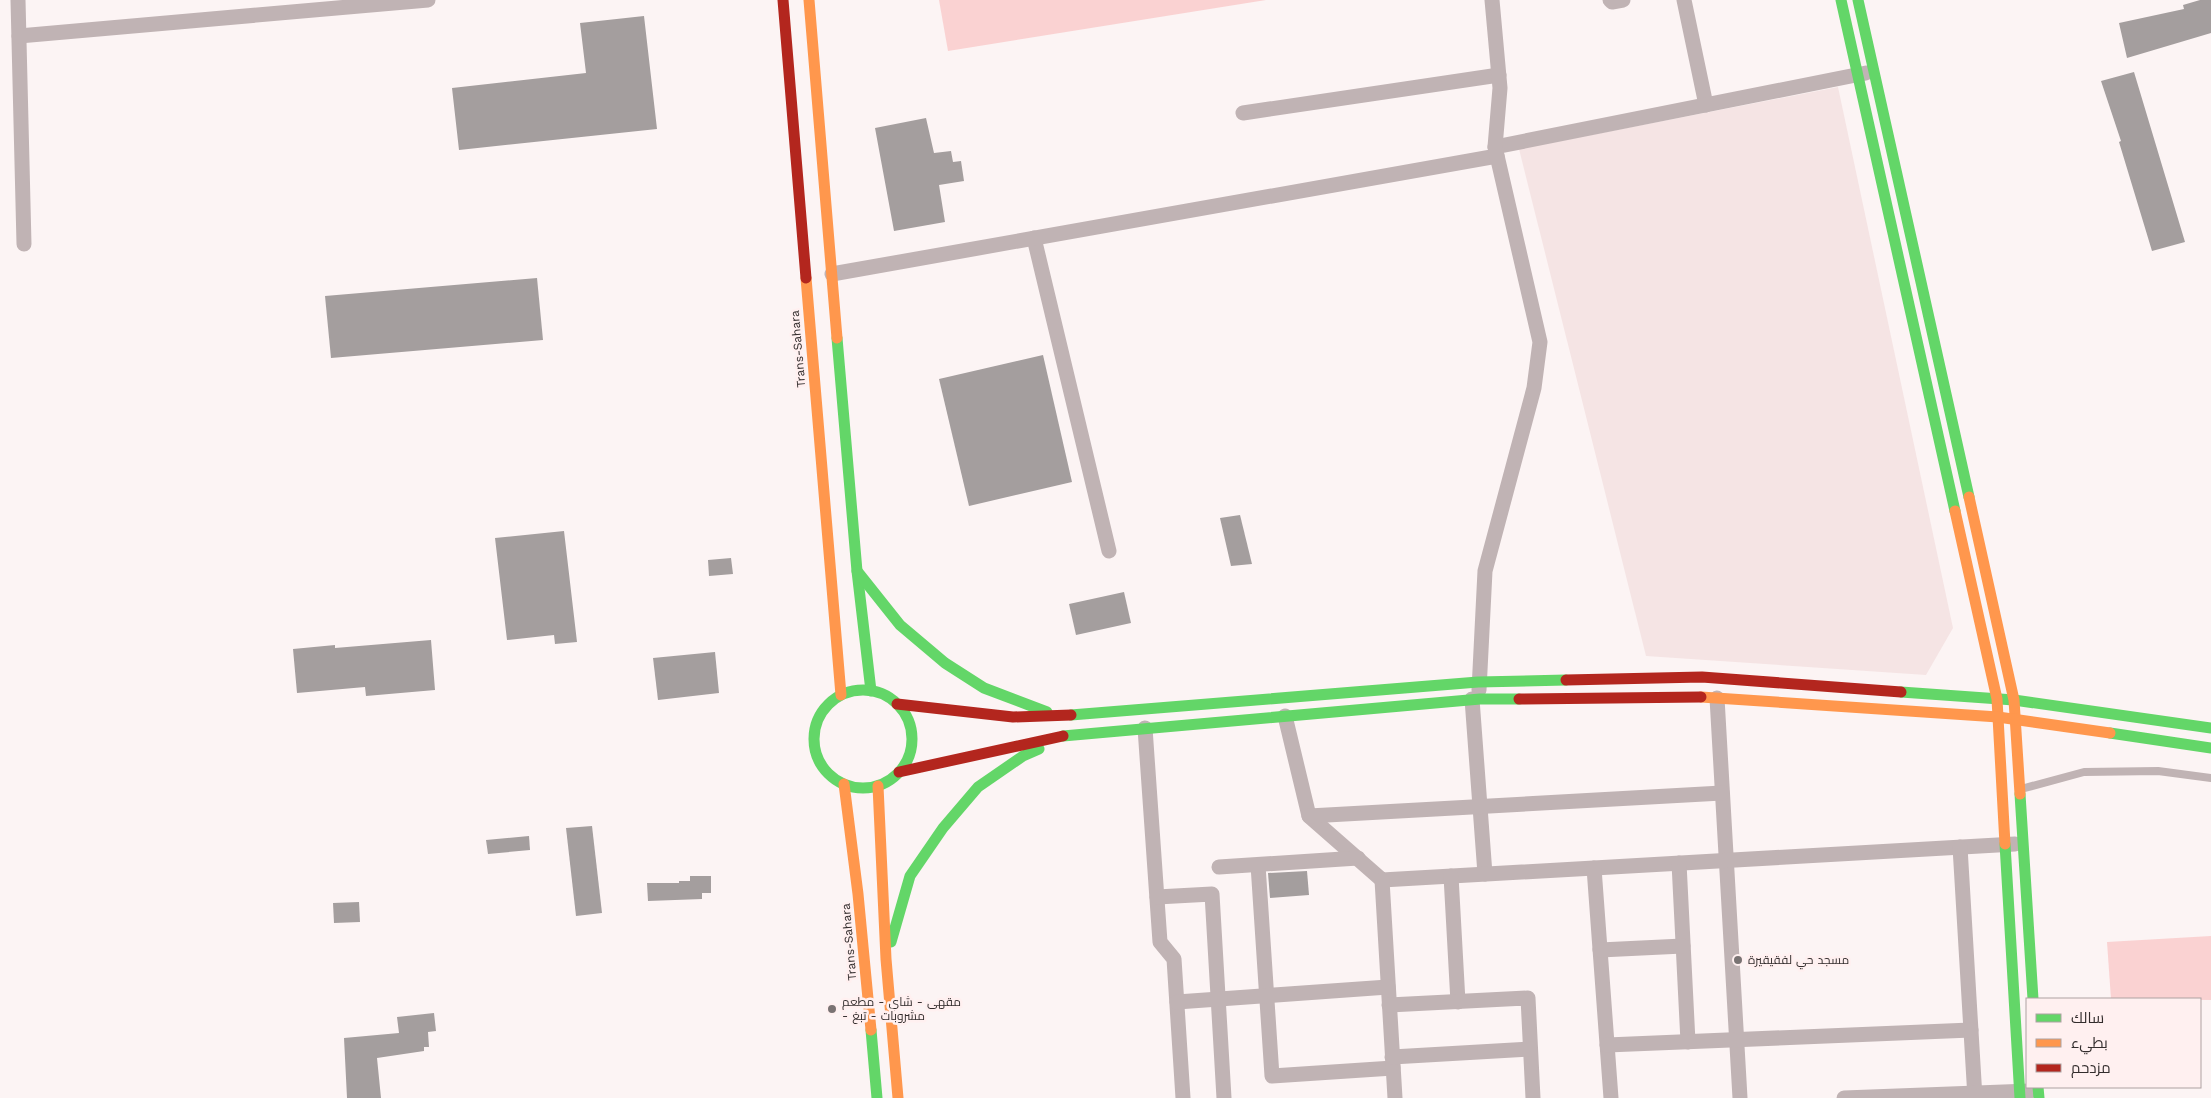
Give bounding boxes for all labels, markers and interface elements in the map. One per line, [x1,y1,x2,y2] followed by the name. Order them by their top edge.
[788,310,808,388] street label: Trans-Sahara
[839,903,859,981] street label: Trans-Sahara
[1748,953,1849,970] place label: مسجد حي لفقيقيرة
[1732,954,1744,966] marker: مسجد حي لفقيقيرة
[842,995,961,1024] place label: مقهى - شاي - مطعم - مشروبات - تبغ
[2026,998,2201,1088] legend
[826,1003,838,1015] marker: مقهى - شاي - مطعم - مشروبات - تبغ
[2071,1009,2104,1027] text: سالك
[2071,1034,2108,1055] text: بطيء
[2071,1059,2111,1078] text: مزدحم

